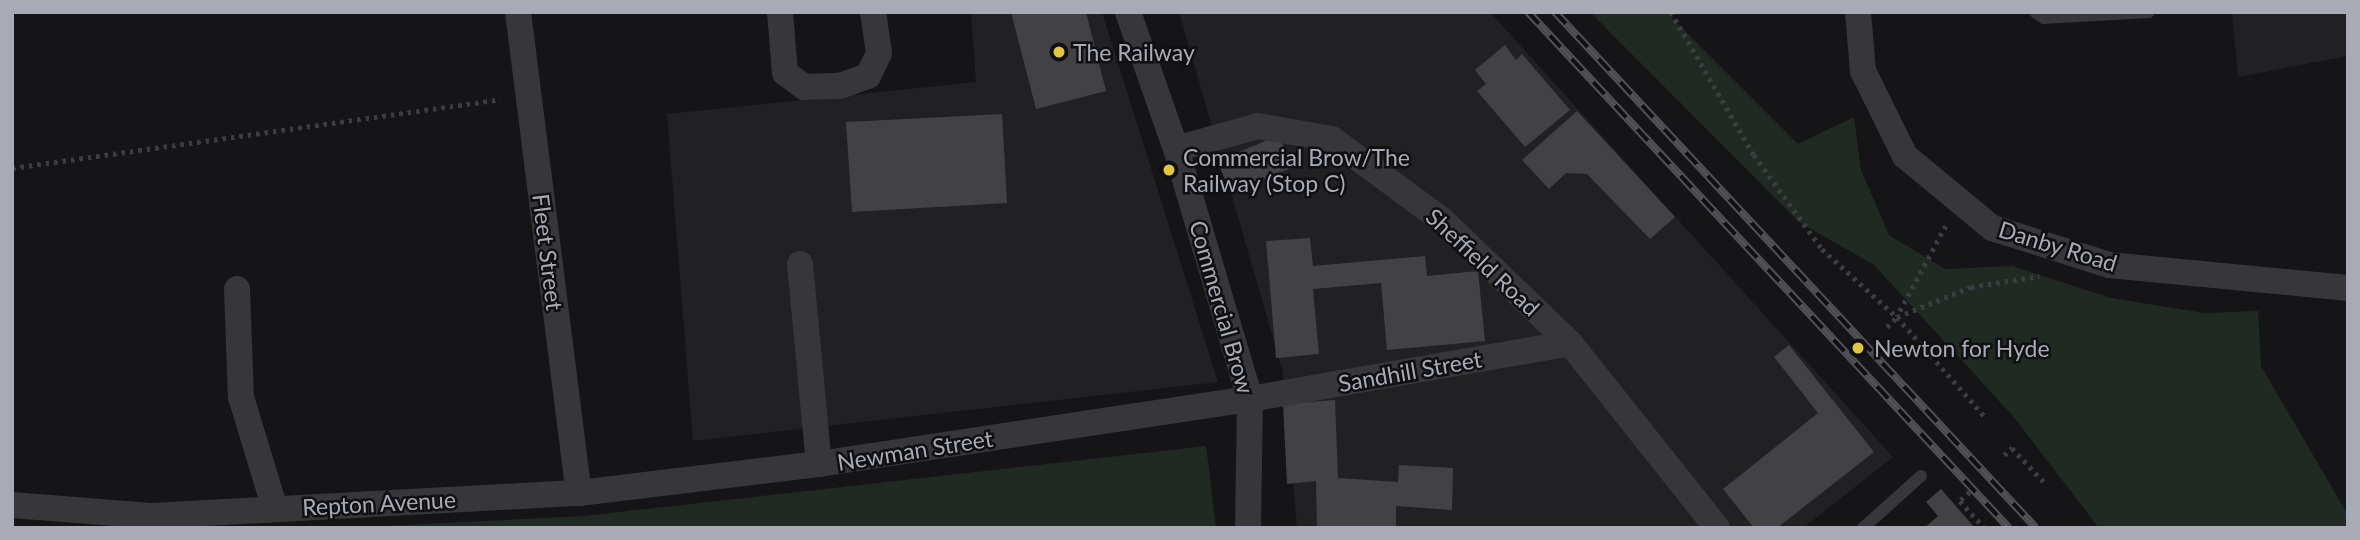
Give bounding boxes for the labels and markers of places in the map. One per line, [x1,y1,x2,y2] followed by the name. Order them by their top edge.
[1073,38,1195,66] place label: The Railway
[1051,44,1067,60] marker: The Railway
[1183,143,1410,197] place label: Commercial Brow/The Railway (Stop C)
[1161,162,1177,178] marker: Commercial Brow/The Railway (Stop C)
[1874,334,2050,362] place label: Newton for Hyde
[1848,338,1868,358] marker: Newton for Hyde

